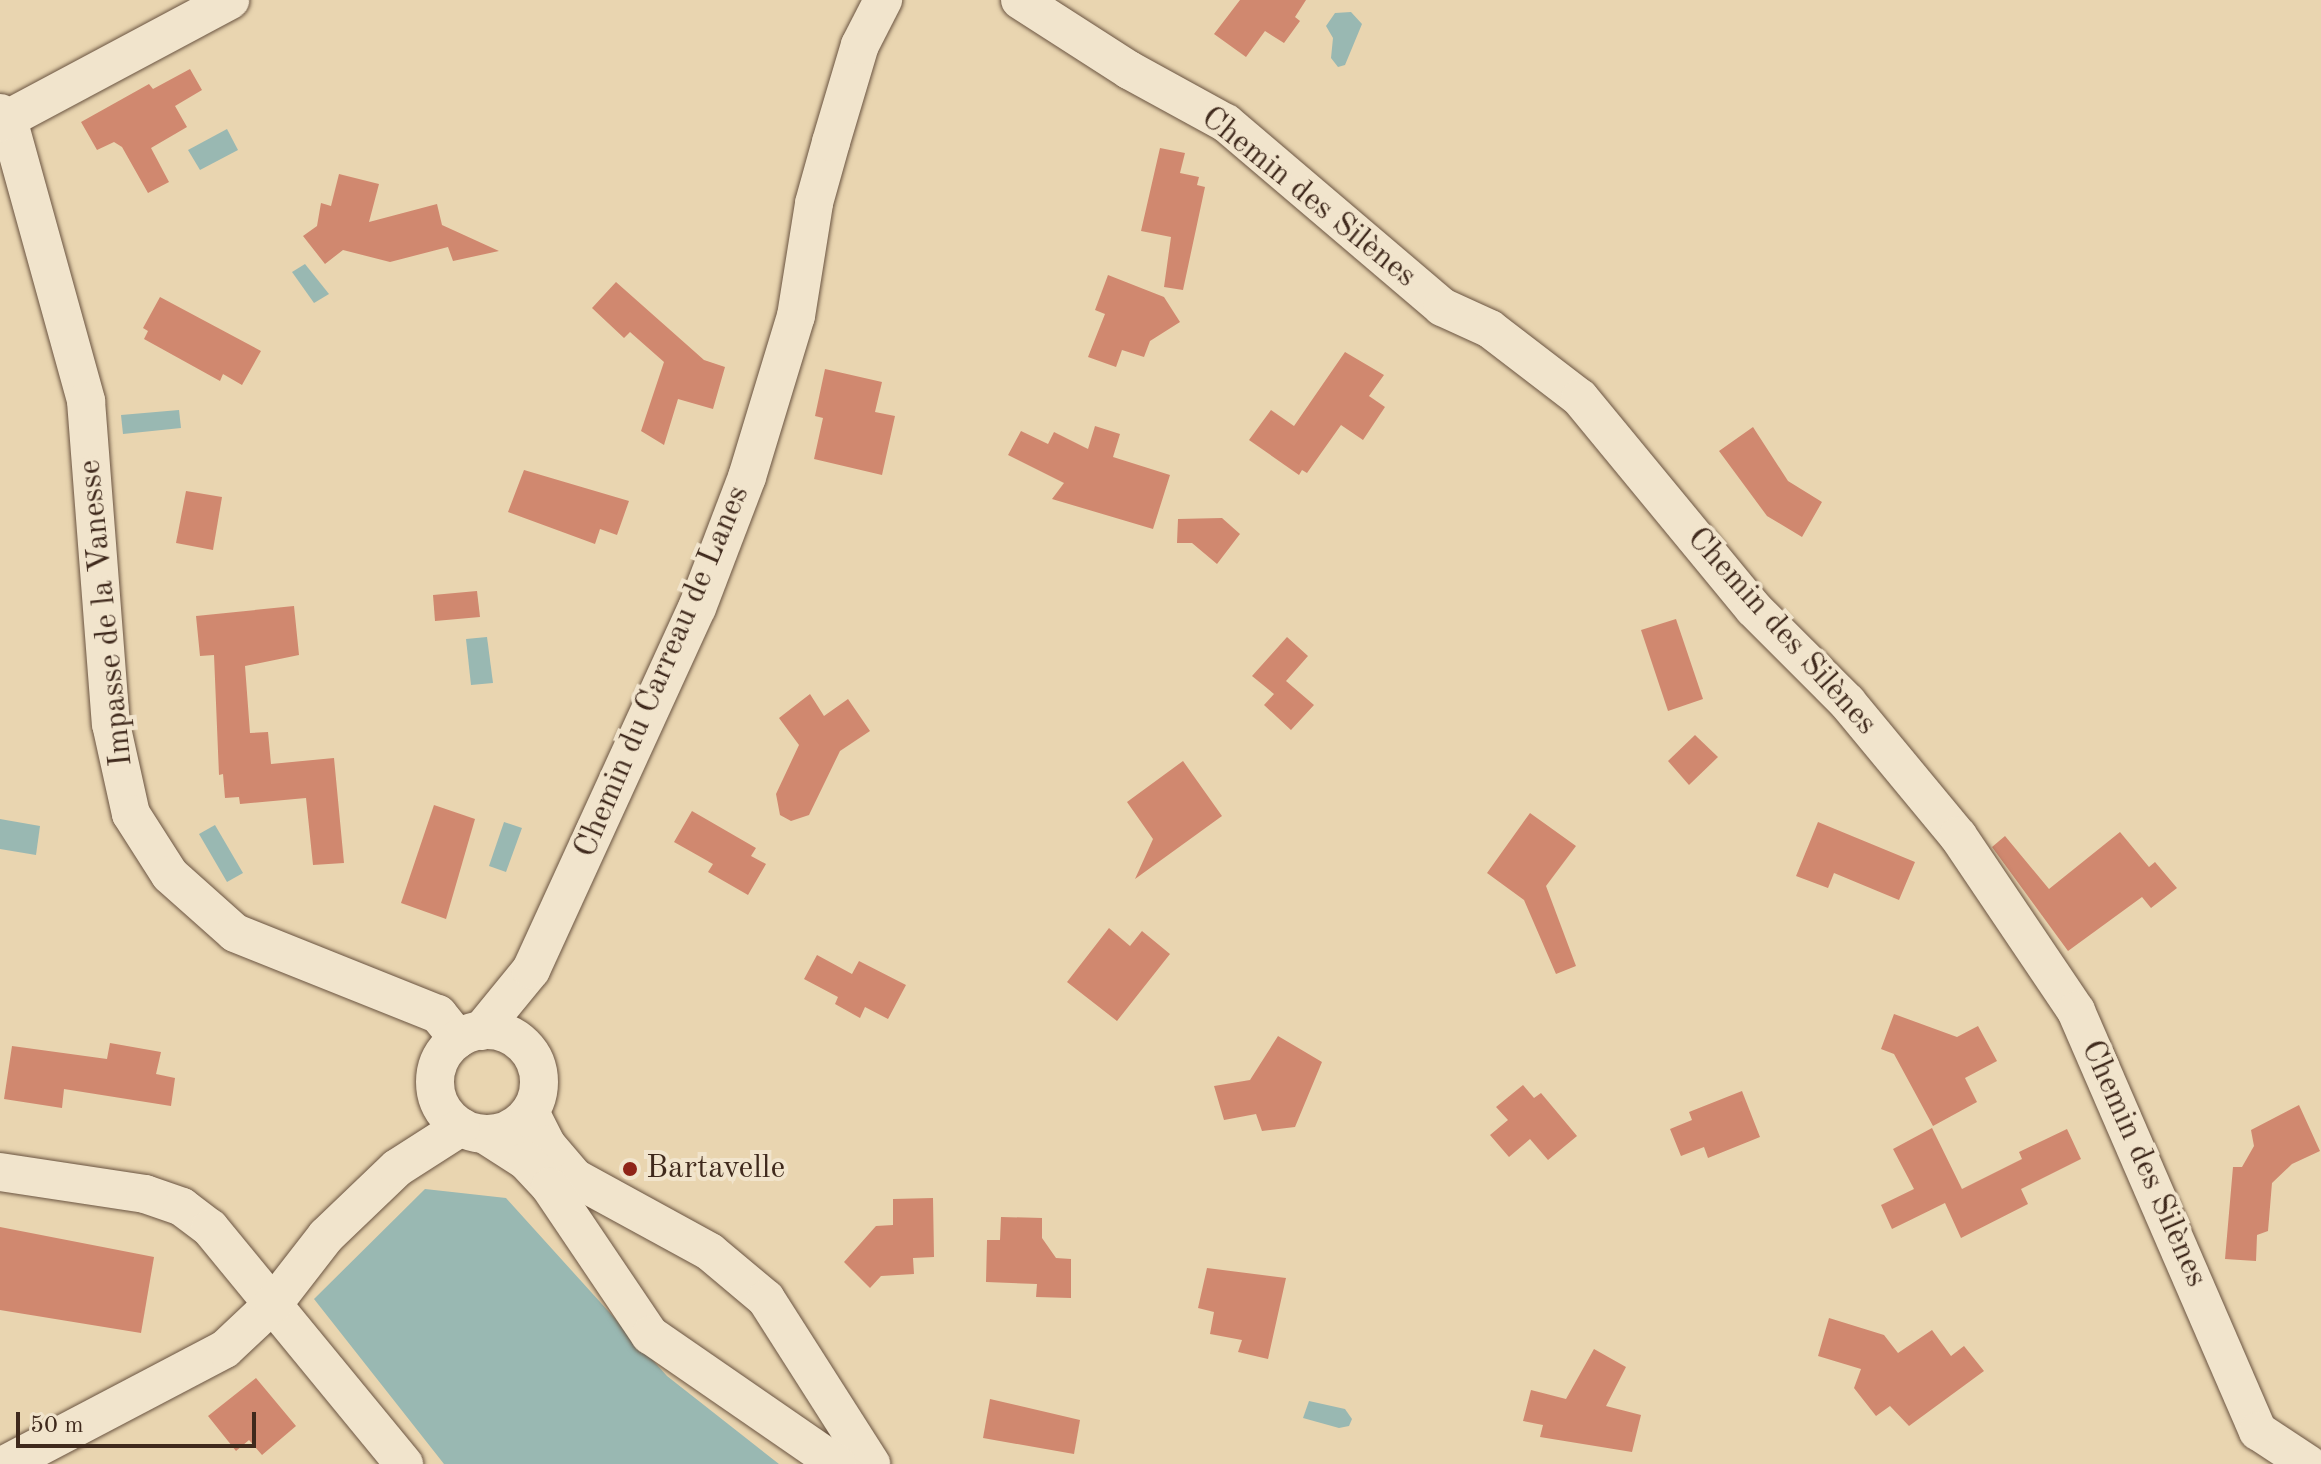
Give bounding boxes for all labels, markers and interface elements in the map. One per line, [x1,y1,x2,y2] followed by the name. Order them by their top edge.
[1193,99,1423,297] street label: Chemin des Silènes
[72,458,142,768] street label: Impasse de la Vanesse
[567,480,759,864] street label: Chemin du Carreau de Lanes
[1678,520,1884,744] street label: Chemin des Silènes
[2071,1035,2215,1293] street label: Chemin des Silènes
[646,1150,785,1188] place label: Bartavelle
[621,1160,639,1178] marker: Bartavelle
[20,1396,260,1446] scale bar
[30,1414,84,1438] text: 50 m

